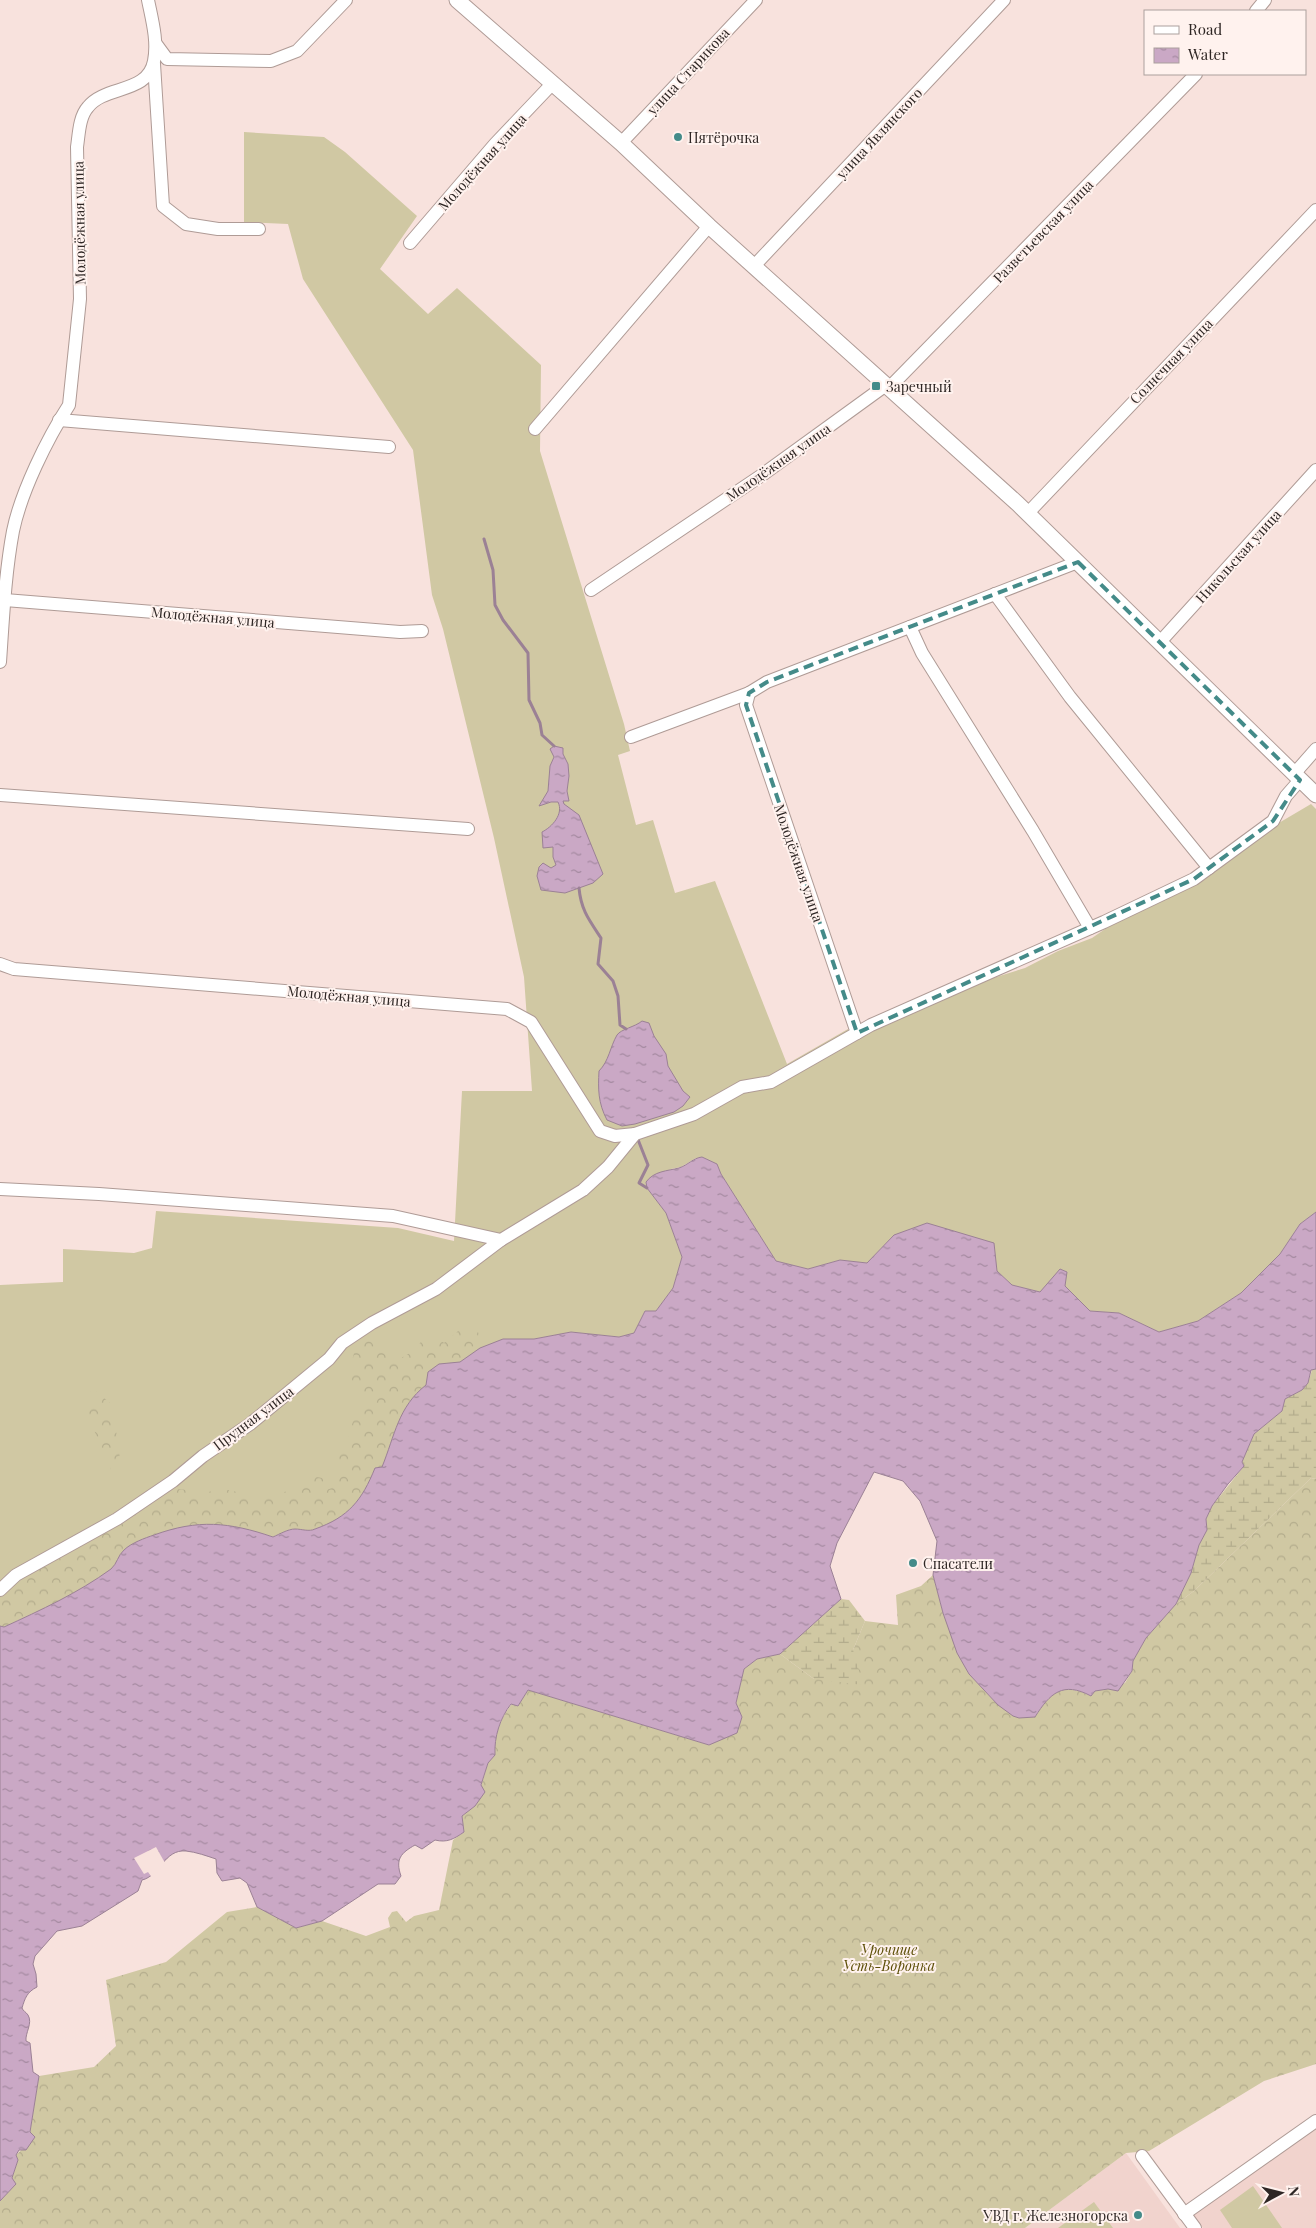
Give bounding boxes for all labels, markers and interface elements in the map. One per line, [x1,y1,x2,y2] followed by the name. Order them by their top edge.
[1144,10,1306,75] legend
[1188,19,1222,39] text: Road
[642,23,733,119] street label: улица Старикова
[1187,44,1228,64] text: Water
[831,83,926,183] street label: улица Являнского
[434,110,530,214] street label: Молодёжная улица
[688,128,759,147] place label: Пятёрочка
[672,131,684,143] marker: Пятёрочка
[68,161,90,285] street label: Молодёжная улица
[989,175,1097,287] street label: Разветьевская улица
[1125,314,1217,408] street label: Солнечная улица
[886,377,952,396] place label: Заречный
[870,380,882,392] marker: Заречный
[722,419,834,505] street label: Молодёжная улица
[1191,505,1285,607] street label: Никольская улица
[151,602,276,632] street label: Молодёжная улица
[770,801,828,925] street label: Молодёжная улица
[287,981,412,1011] street label: Молодёжная улица
[209,1381,297,1455] street label: Прудная улица
[923,1554,993,1573] place label: Спасатели
[907,1557,919,1569] marker: Спасатели
[843,1940,935,1975] park label: Урочище Усть-Воронка
[1256,2168,1306,2218] north arrow
[1284,2185,1304,2198] text: N
[982,2206,1128,2225] place label: УВД г. Железногорска
[1132,2209,1144,2221] marker: УВД г. Железногорска

